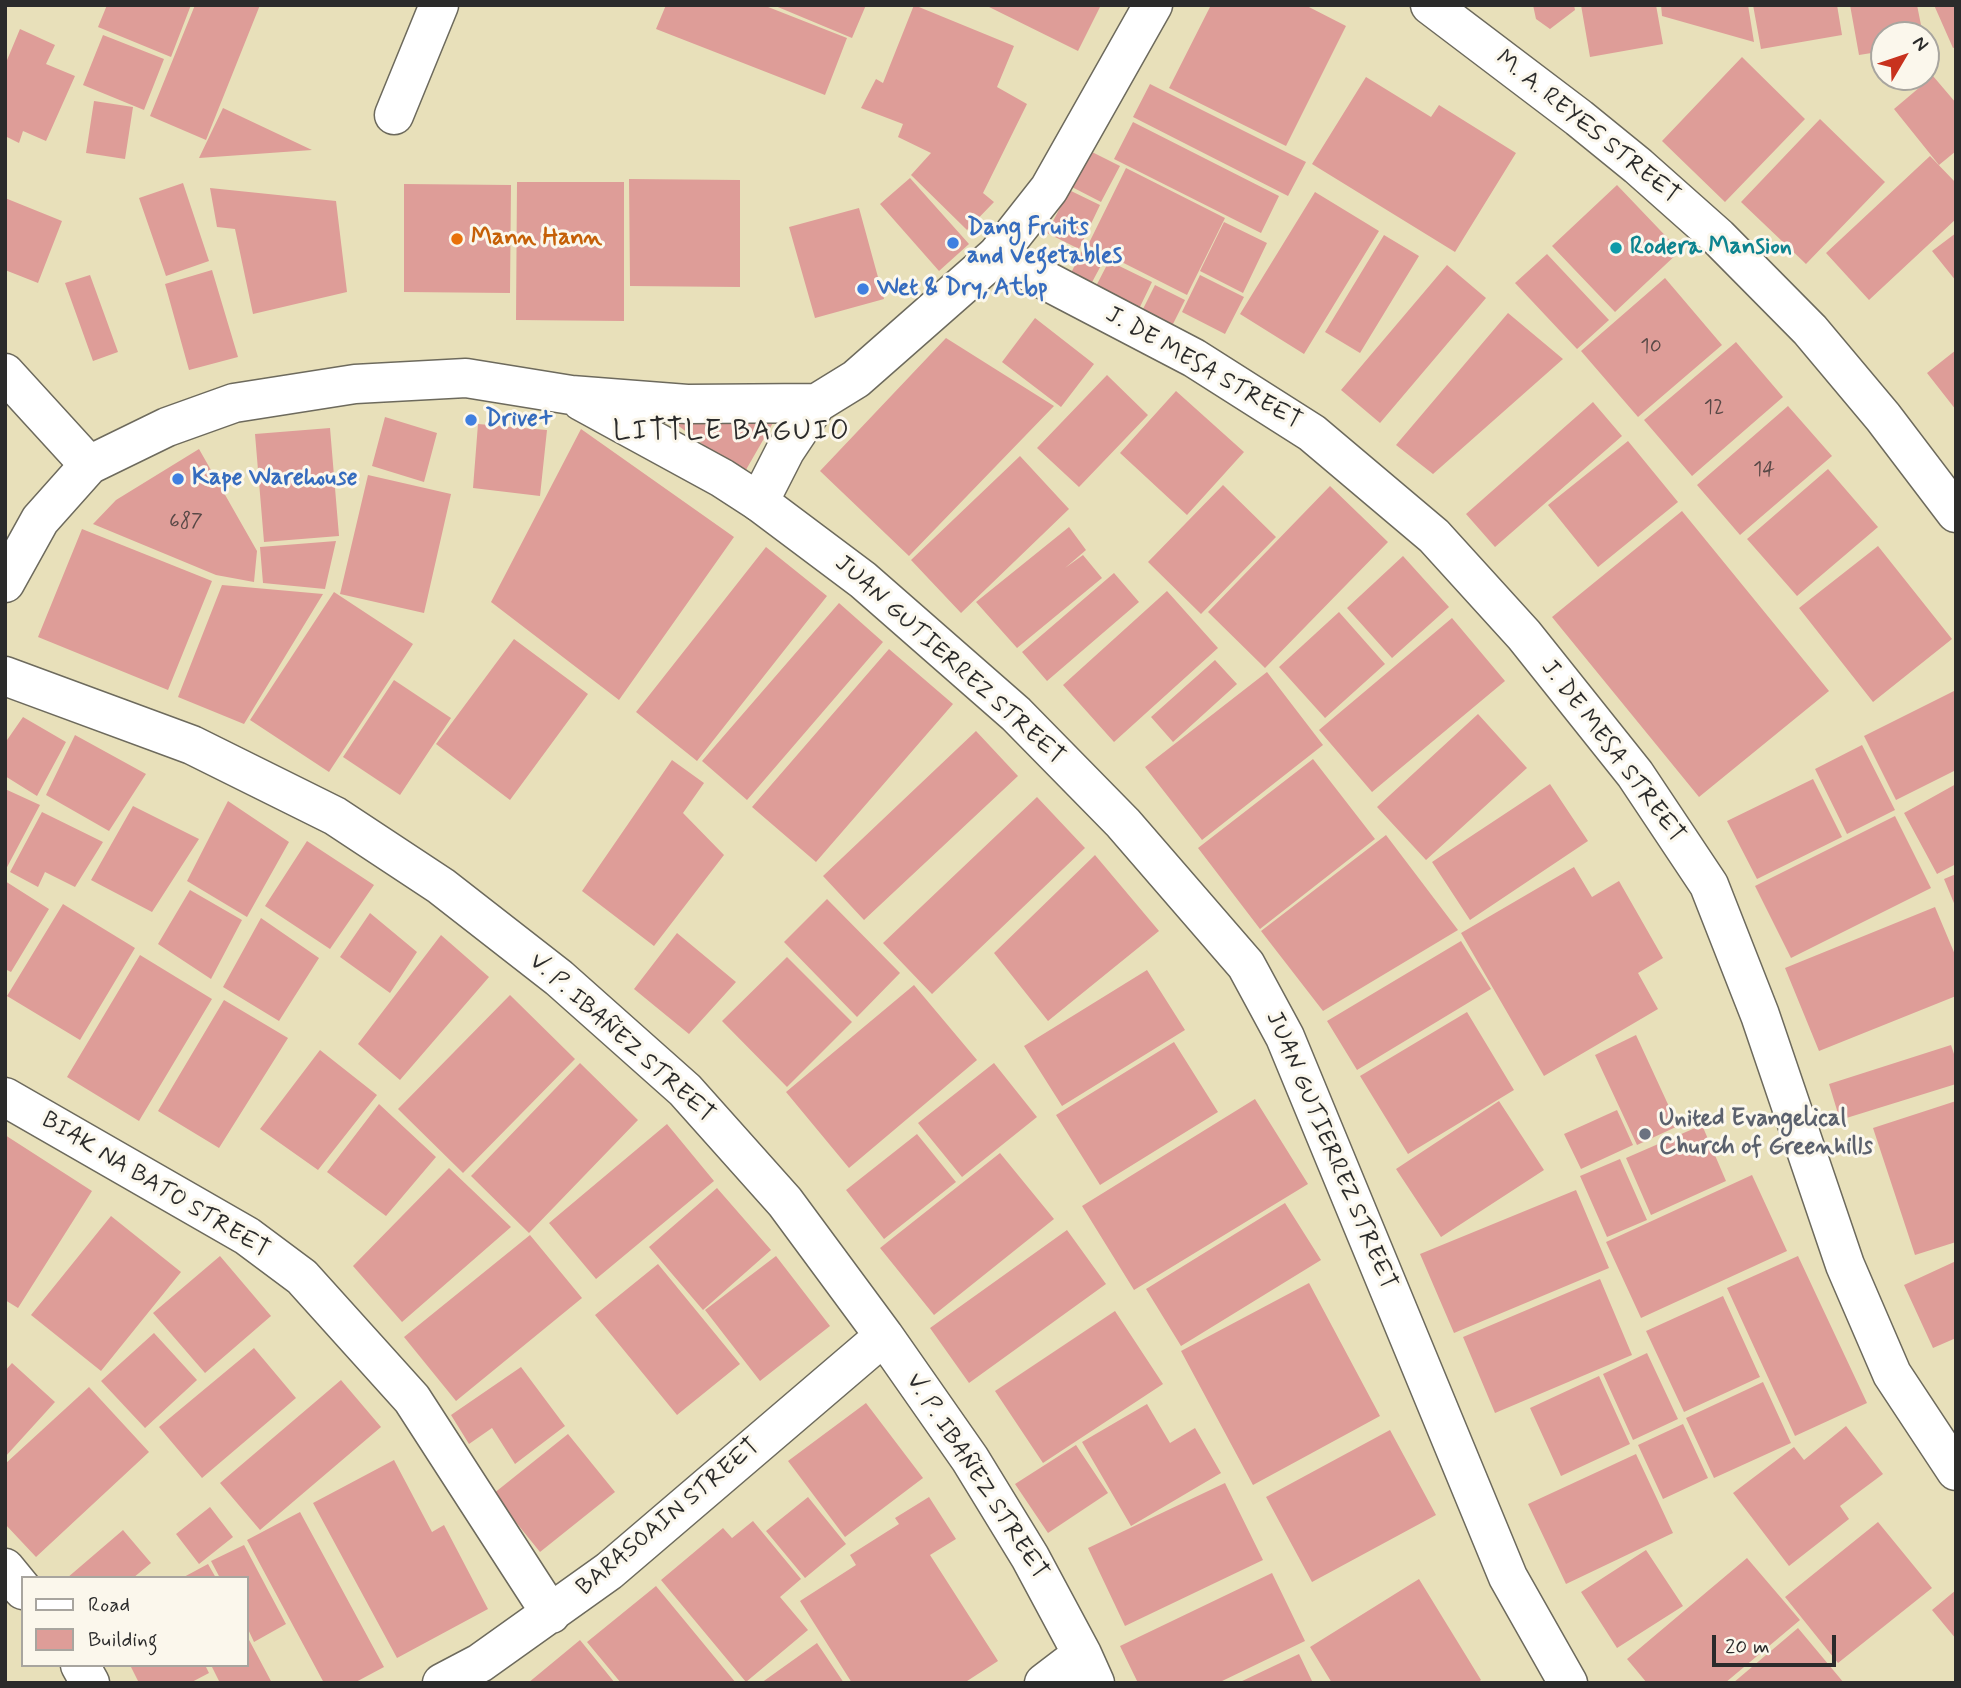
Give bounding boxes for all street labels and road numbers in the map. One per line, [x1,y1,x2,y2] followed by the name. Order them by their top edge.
[1489,45,1685,211] street label: M. A. REYES STREET
[1100,301,1306,437] street label: J. DE MESA STREET
[828,550,1070,772] street label: JUAN GUTIERREZ STREET
[1534,655,1690,849] street label: J. DE MESA STREET
[522,948,720,1130] street label: V. P. IBAÑEZ STREET
[1258,1007,1402,1295] street label: JUAN GUTIERREZ STREET
[36,1106,274,1266] street label: BIAK NA BATO STREET
[899,1368,1053,1586] street label: V. P. IBAÑEZ STREET
[572,1433,766,1603] street label: BARASOAIN STREET

